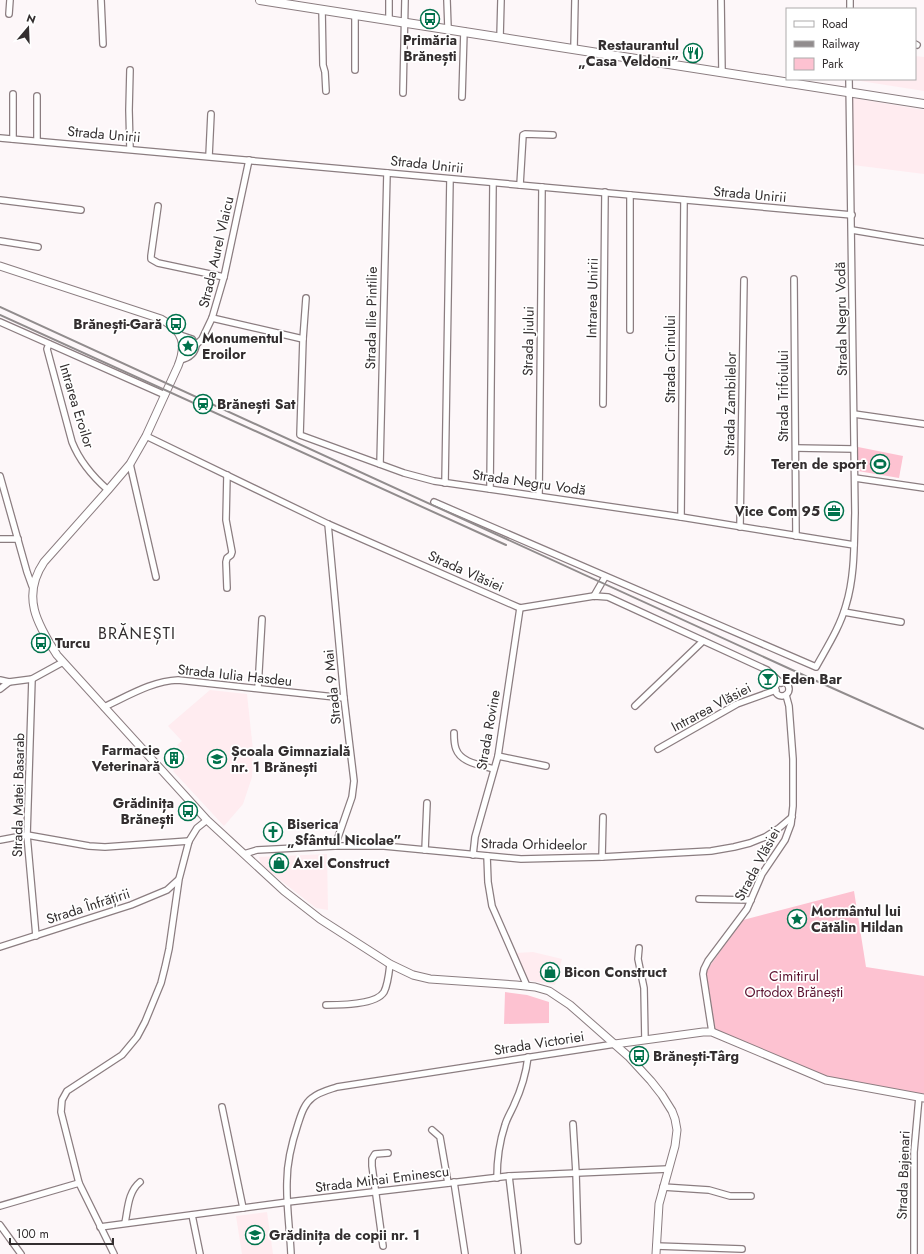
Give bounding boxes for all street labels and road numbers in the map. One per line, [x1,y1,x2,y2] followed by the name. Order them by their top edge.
[67,121,141,147] street label: Strada Unirii
[389,150,465,178] street label: Strada Unirii
[713,181,787,207] street label: Strada Unirii
[193,194,239,310] street label: Strada Aurel Vlaicu
[581,258,603,338] street label: Intrarea Unirii
[830,262,852,376] street label: Strada Negru Vodă
[360,266,382,370] street label: Strada Ilie Pintilie
[517,306,539,376] street label: Strada Jiului
[660,315,680,403] street label: Strada Crinului
[773,350,793,442] street label: Strada Trifoiului
[719,351,741,456] street label: Strada Zambilelor
[55,361,99,451] street label: Intrarea Eroilor
[471,464,587,500] street label: Strada Negru Vodă
[425,545,507,597] street label: Strada Vlăsiei
[318,648,346,726] street label: Strada 9 Mai
[177,659,293,691] street label: Strada Iulia Hasdeu
[668,678,754,736] street label: Intrarea Vlăsiei
[471,688,505,772] street label: Strada Rovine
[7,733,29,857] street label: Strada Matei Basarab
[729,824,785,904] street label: Strada Vlăsiei
[481,833,588,855] street label: Strada Orhideelor
[44,883,133,930] street label: Strada Înfrățirii
[492,1026,586,1060] street label: Strada Victoriei
[891,1130,915,1220] street label: Strada Bajenari
[314,1161,450,1197] street label: Strada Mihai Eminescu

